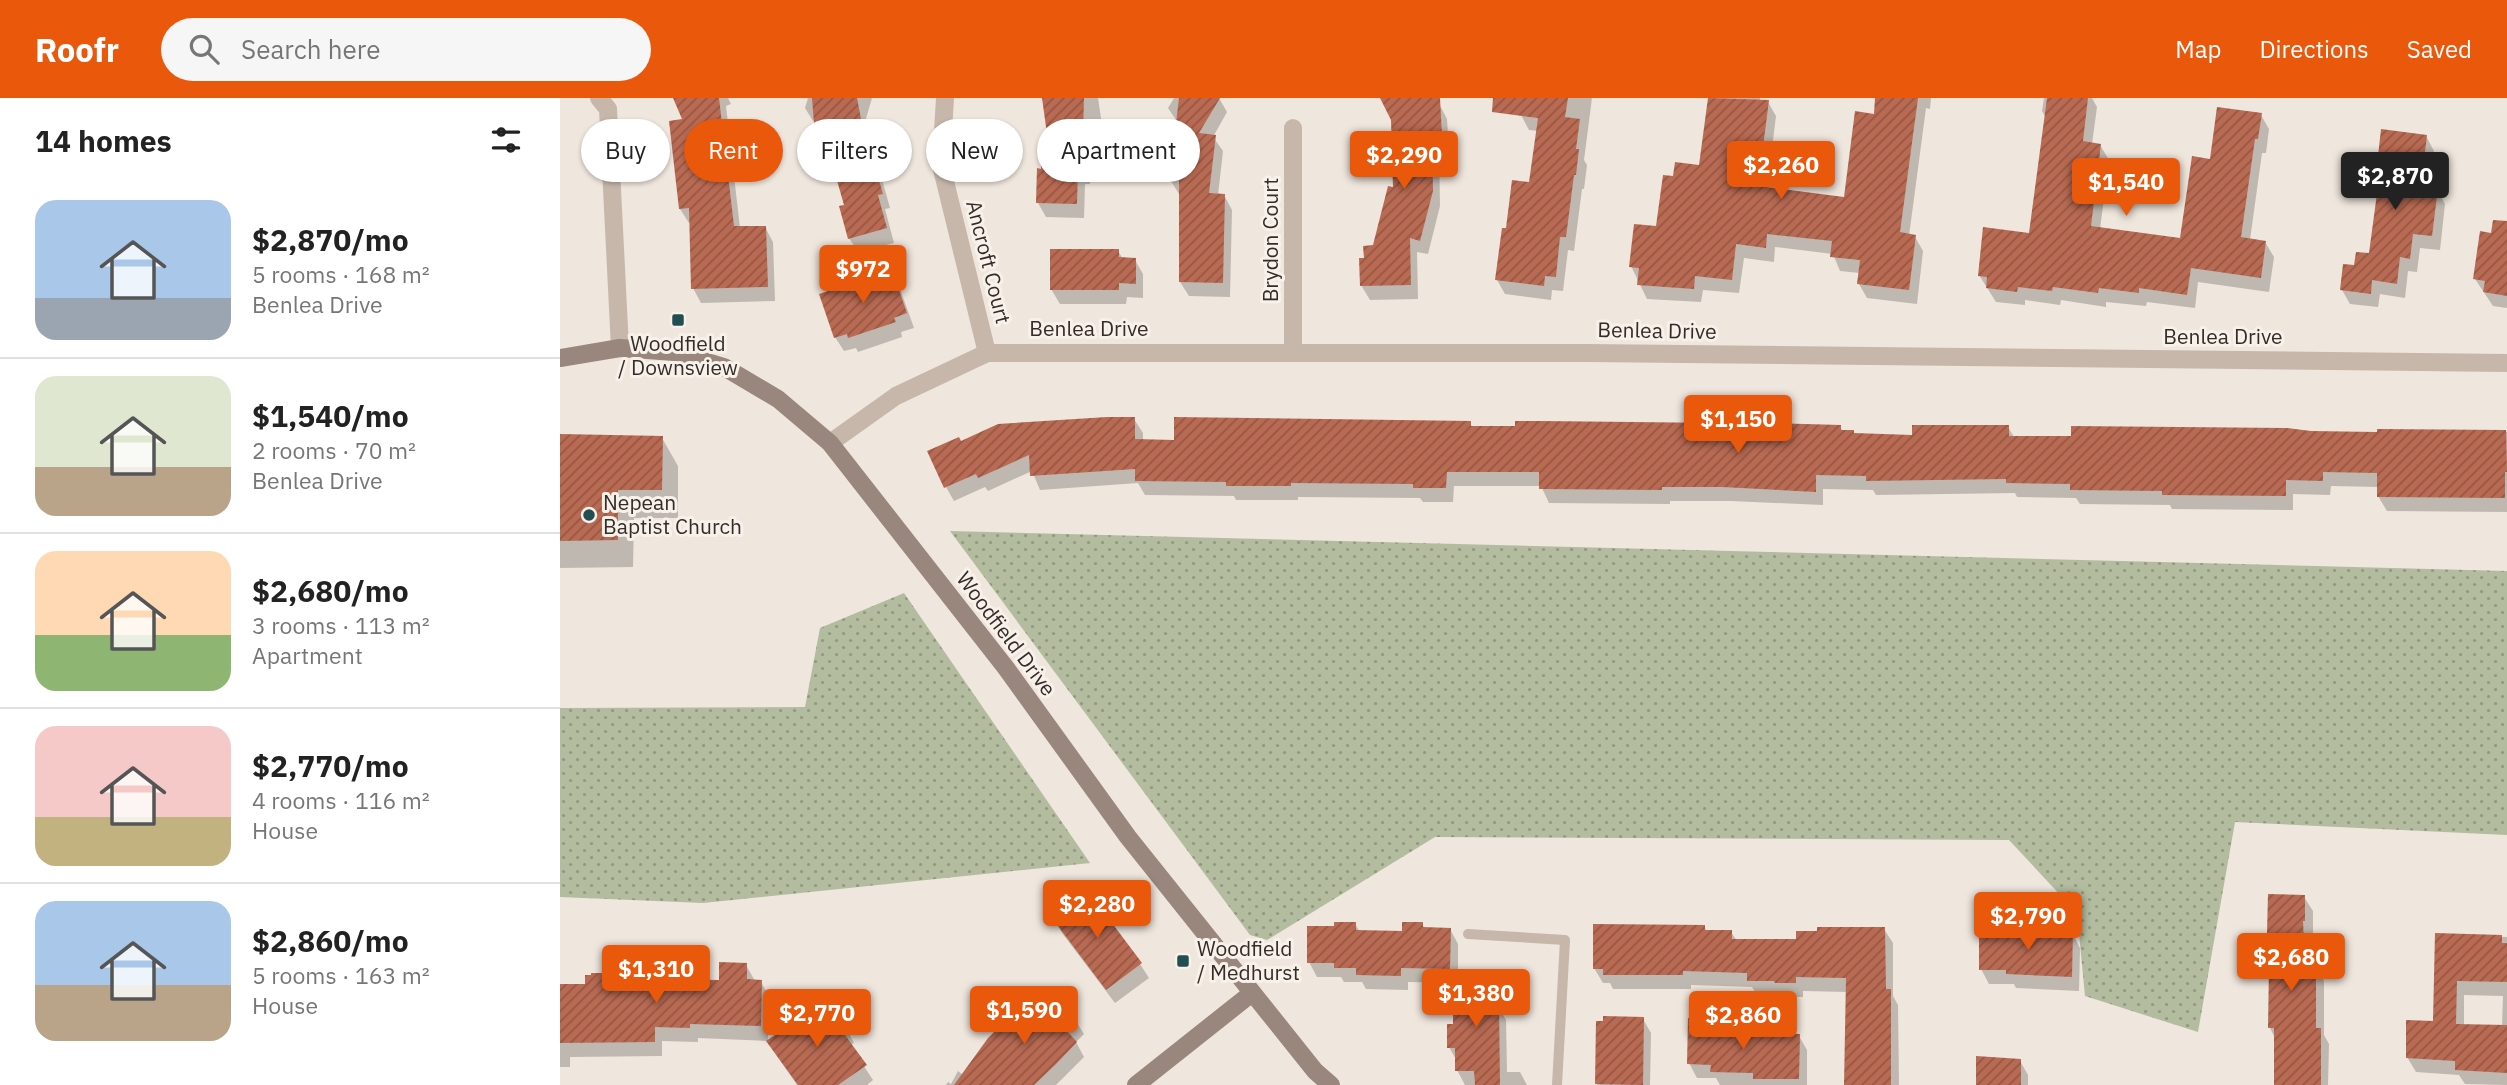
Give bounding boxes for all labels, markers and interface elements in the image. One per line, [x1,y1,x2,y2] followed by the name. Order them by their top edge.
[161,18,651,81] search box
[35,28,119,71] text: Roofr
[185,30,223,68] icon: search
[241,32,380,66] text: Search here
[2175,33,2221,65] text: Map
[2259,33,2369,65] text: Directions
[2407,33,2472,65] text: Saved
[581,119,670,182] chip: Buy
[684,119,783,182] chip: Rent
[797,119,912,182] chip: Filters
[926,119,1023,182] chip: New
[1037,119,1200,182] chip: Apartment
[35,121,172,160] text: 14 homes
[487,121,525,159] icon: filters
[1347,132,1461,191] pin: $2,290
[1366,139,1442,169] text: $2,290
[1724,141,1838,201] pin: $2,260
[1743,149,1819,179] text: $2,260
[2338,152,2452,212] pin: $2,870
[2069,158,2183,218] pin: $1,540
[2357,160,2433,190] text: $2,870
[2088,166,2164,196] text: $1,540
[1256,178,1284,302] street label: Brydon Court
[960,197,1018,326] street label: Ancroft Court
[252,220,409,259] text: $2,870/mo
[91,228,175,312] icon: home
[822,246,904,305] pin: $972
[835,253,891,283] text: $972
[252,259,430,289] text: 5 rooms · 168 m²
[252,289,383,319] text: Benlea Drive
[670,312,686,328] marker: Woodfield / Downsview
[1029,314,1149,342] street label: Benlea Drive
[1597,315,1717,345] street label: Benlea Drive
[2163,322,2283,350] street label: Benlea Drive
[618,329,738,381] place label: Woodfield / Downsview
[252,396,409,435] text: $1,540/mo
[1681,396,1795,455] pin: $1,150
[1700,403,1776,433] text: $1,150
[91,404,175,488] icon: home
[252,435,416,465] text: 2 rooms · 70 m²
[252,465,383,495] text: Benlea Drive
[603,488,742,540] place label: Nepean Baptist Church
[581,507,597,523] marker: Nepean Baptist Church
[951,565,1063,701] street label: Woodfield Drive
[252,571,409,610] text: $2,680/mo
[91,579,175,663] icon: home
[252,610,430,640] text: 3 rooms · 113 m²
[252,640,363,670] text: Apartment
[252,746,409,785] text: $2,770/mo
[91,754,175,838] icon: home
[252,785,430,815] text: 4 rooms · 116 m²
[252,815,318,845] text: House
[1040,880,1154,940] pin: $2,280
[1059,888,1135,918] text: $2,280
[1971,892,2085,952] pin: $2,790
[1990,900,2066,930] text: $2,790
[252,921,409,960] text: $2,860/mo
[91,929,175,1013] icon: home
[1197,934,1300,986] place label: Woodfield / Medhurst
[2234,934,2348,993] pin: $2,680
[2253,941,2329,971] text: $2,680
[599,946,713,1005] pin: $1,310
[618,953,694,983] text: $1,310
[1175,953,1191,969] marker: Woodfield / Medhurst
[252,960,430,990] text: 5 rooms · 163 m²
[1419,970,1533,1029] pin: $1,380
[1438,977,1514,1007] text: $1,380
[967,986,1081,1046] pin: $1,590
[252,990,318,1020] text: House
[760,990,874,1049] pin: $2,770
[1686,992,1800,1051] pin: $2,860
[986,994,1062,1024] text: $1,590
[779,997,855,1027] text: $2,770
[1705,999,1781,1029] text: $2,860

